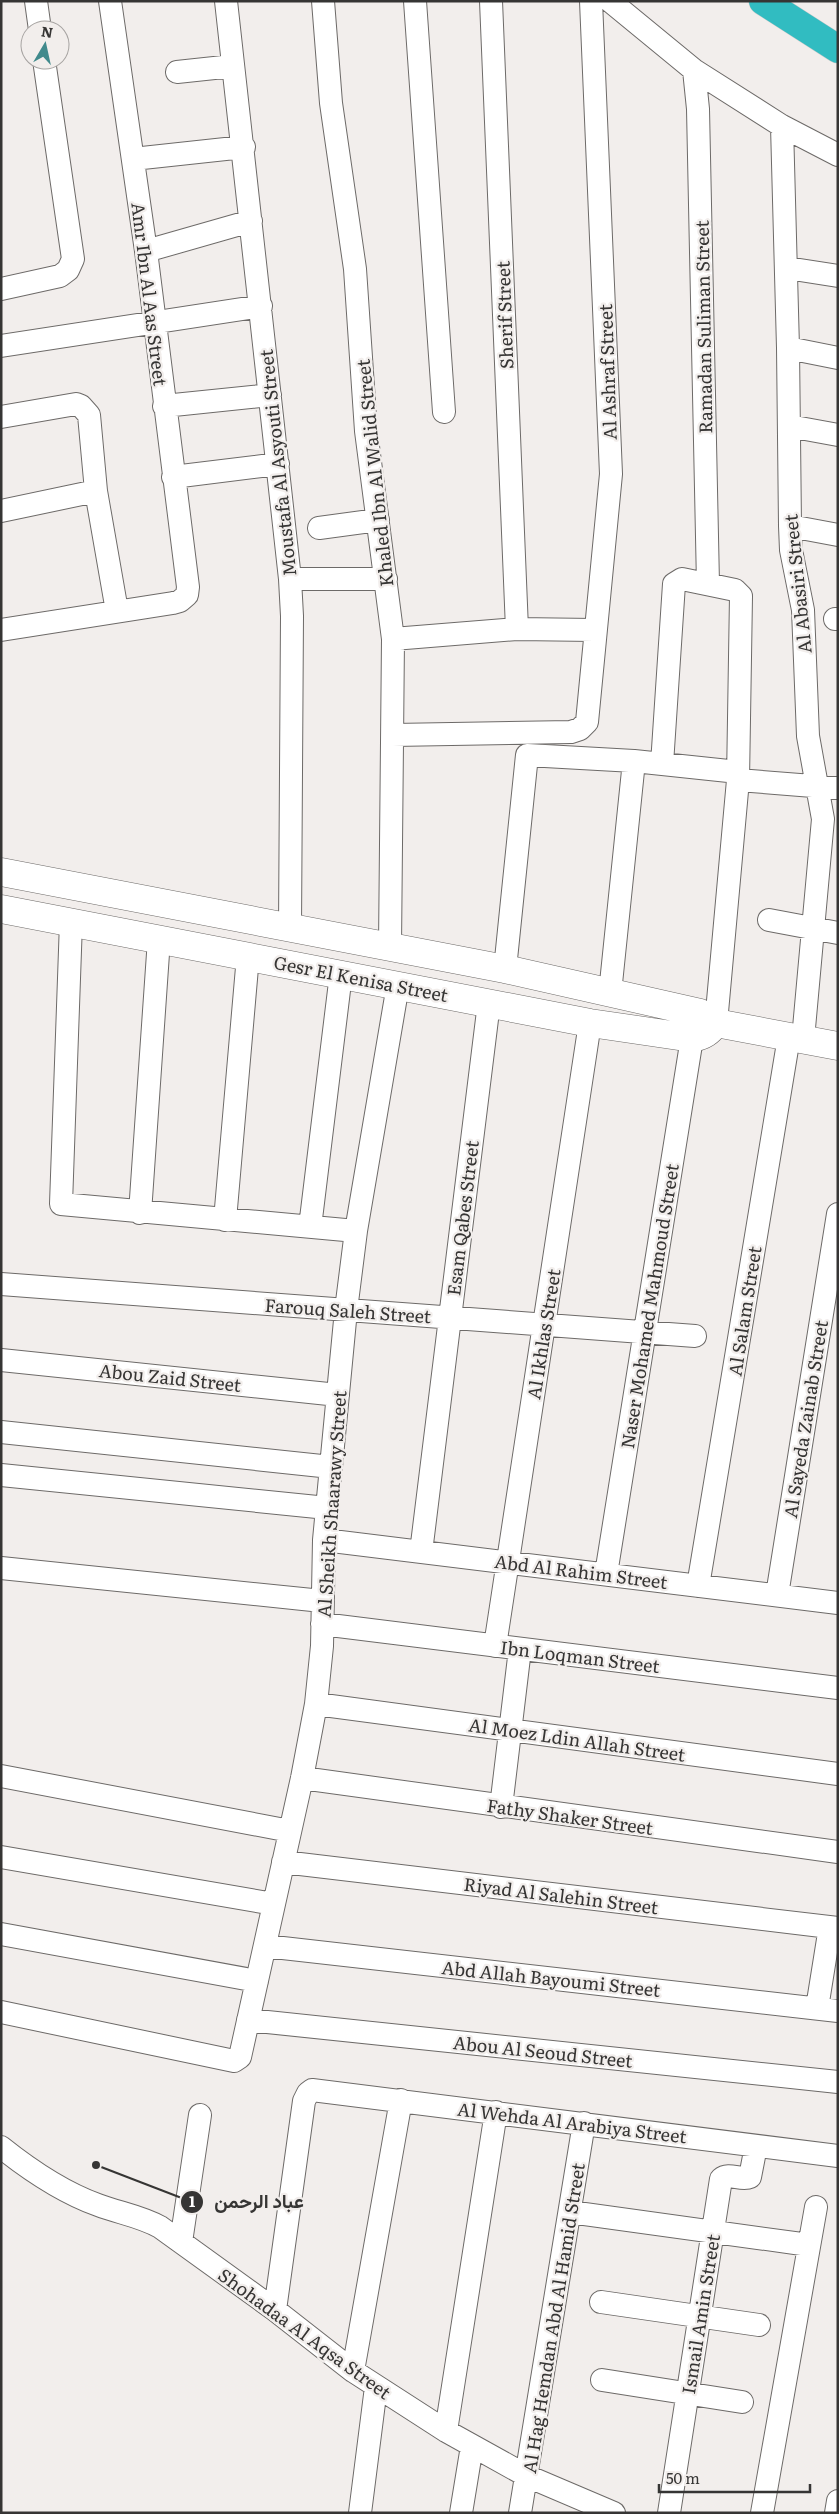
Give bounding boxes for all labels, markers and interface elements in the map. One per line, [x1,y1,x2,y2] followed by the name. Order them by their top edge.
[20,20,70,70] north arrow
[40,20,55,42] text: N
[125,201,175,388] street label: Amr Ibn Al Aas Street
[688,219,718,434] street label: Ramadan Suliman Street
[489,260,519,370] street label: Sherif Street
[591,303,623,441] street label: Al Ashraf Street
[252,347,302,578] street label: Moustafa Al Asyouti Street
[349,357,399,588] street label: Khaled Ibn Al Walid Street
[776,512,818,655] street label: Al Abasiri Street
[272,948,451,1008] street label: Gesr El Kenisa Street
[439,1138,485,1297] street label: Esam Qabes Street
[613,1161,685,1450] street label: Naser Mohamed Mahmoud Street
[720,1243,768,1378] street label: Al Salam Street
[519,1266,567,1401] street label: Al Ikhlas Street
[264,1291,433,1329] street label: Farouq Saleh Street
[776,1317,834,1520] street label: Al Sayeda Zainab Street
[98,1356,243,1398] street label: Abou Zaid Street
[310,1389,352,1618] street label: Al Sheikh Shaarawy Street
[493,1547,670,1595] street label: Abd Al Rahim Street
[499,1633,662,1679] street label: Ibn Loqman Street
[467,1710,688,1768] street label: Al Moez Ldin Allah Street
[485,1791,656,1841] street label: Fathy Shaker Street
[462,1870,661,1920] street label: Riyad Al Salehin Street
[440,1953,662,2003] street label: Abd Allah Bayoumi Street
[452,2028,635,2074] street label: Abou Al Seoud Street
[456,2095,689,2150] street label: Al Wehda Al Arabiya Street
[515,2160,591,2475] street label: Al Hag Hemdan Abd Al Hamid Street
[179,2185,314,2219] callout: عباد الرحمن
[214,2186,304,2214] text: عباد الرحمن
[189,2189,195,2212] text: 1
[674,2231,726,2396] street label: Ismail Amin Street
[213,2261,398,2405] street label: Shohadaa Al Aqsa Street
[659,2462,810,2494] scale bar
[666,2466,700,2489] text: 50 m

